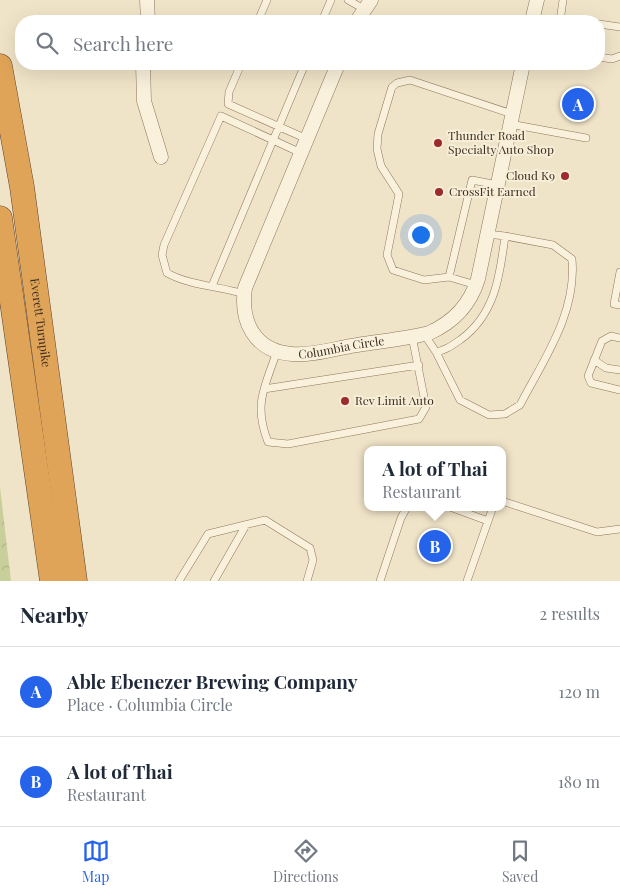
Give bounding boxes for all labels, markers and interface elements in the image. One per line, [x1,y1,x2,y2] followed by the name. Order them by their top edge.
[15,15,605,70] search box
[33,29,61,57] icon: search
[73,30,173,56] text: Search here
[562,85,594,123] pin: A
[448,127,554,157] place label: Thunder Road Specialty Auto Shop
[432,137,444,149] marker: Thunder Road Specialty Auto Shop
[506,167,555,183] place label: Cloud K9
[559,170,571,182] marker: Cloud K9
[449,183,536,199] place label: CrossFit Earned
[433,186,445,198] marker: CrossFit Earned
[408,222,434,248] your location
[27,277,55,368] street label: Everett Turnpike
[298,332,385,361] street label: Columbia Circle
[355,392,434,408] place label: Rev Limit Auto
[339,395,351,407] marker: Rev Limit Auto
[364,446,506,511] popup
[382,455,488,481] text: A lot of Thai
[382,481,461,502] text: Restaurant
[419,527,451,565] pin: B
[20,600,89,628] text: Nearby
[540,603,600,624] text: 2 results
[67,668,358,694] text: Able Ebenezer Brewing Company
[31,681,41,702] text: A
[559,681,600,702] text: 120 m
[67,694,233,715] text: Place · Columbia Circle
[67,758,173,784] text: A lot of Thai
[31,771,41,792] text: B
[558,771,600,792] text: 180 m
[67,784,146,805] text: Restaurant
[82,837,110,886] tab: Map
[273,837,339,886] tab: Directions
[502,837,538,886] tab: Saved

